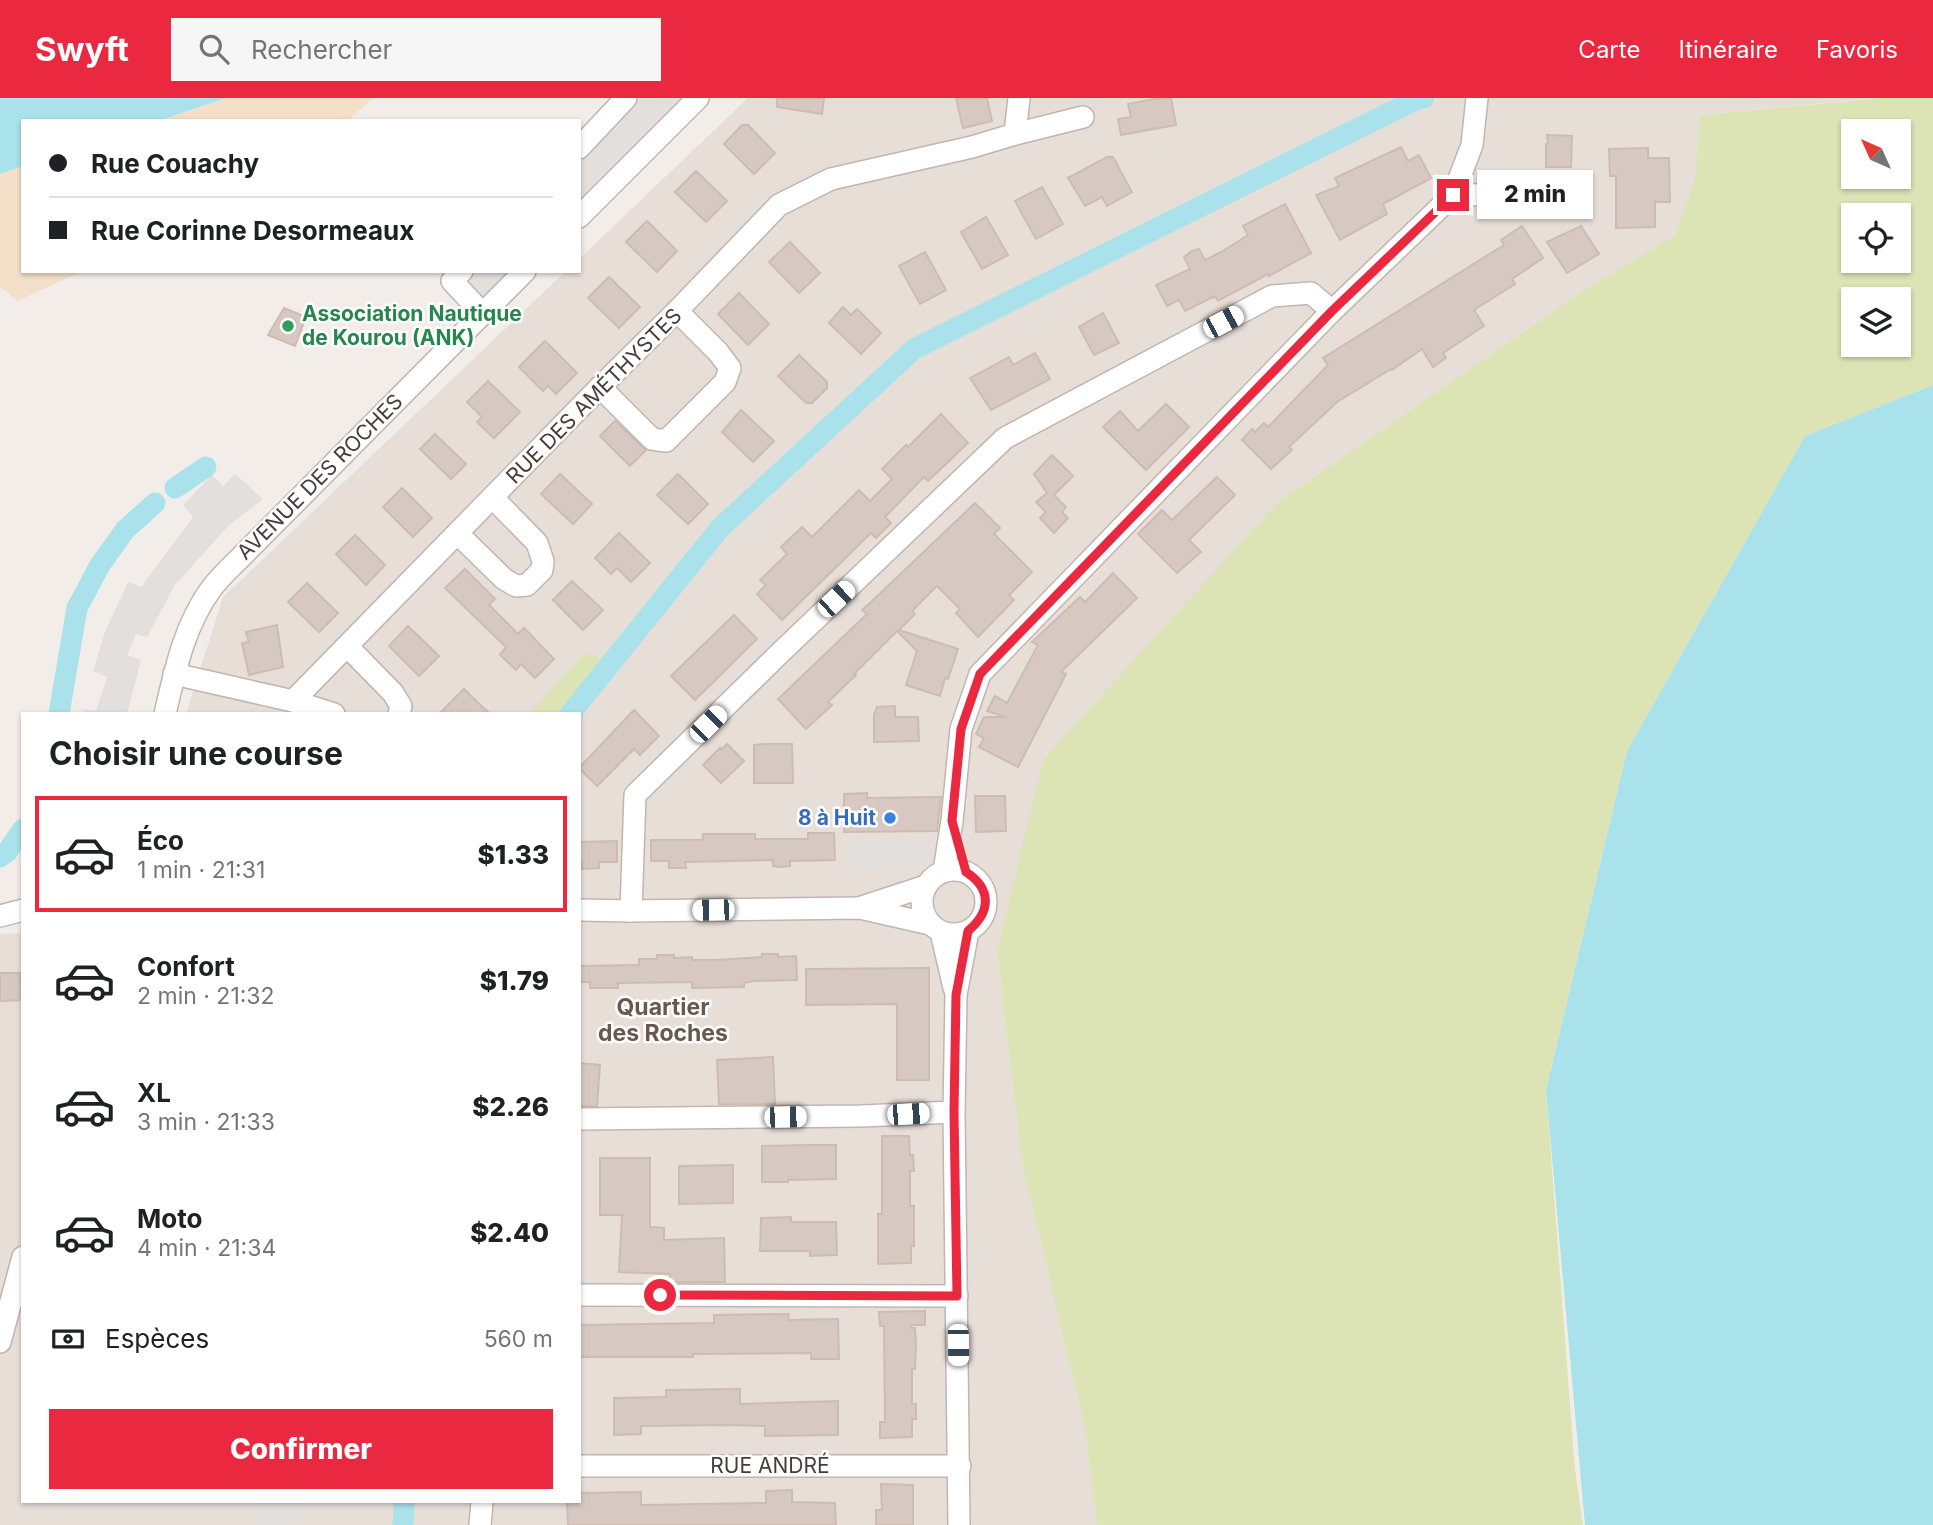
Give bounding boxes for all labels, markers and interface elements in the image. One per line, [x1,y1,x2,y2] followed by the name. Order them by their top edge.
[171,18,661,81] search box
[35,29,129,69] text: Swyft
[195,30,233,68] icon: search
[251,34,392,65] text: Rechercher
[1578,35,1640,64] text: Carte
[1678,35,1778,64] text: Itinéraire
[1816,35,1898,64] text: Favoris
[1841,119,1911,189] north arrow
[1841,119,1911,357] map controls
[91,148,259,179] text: Rue Couachy
[1478,170,1593,220] callout: 2 min
[1437,179,1469,211] route end
[1504,180,1566,208] text: 2 min
[1841,203,1911,273] button: locate
[91,215,414,246] text: Rue Corinne Desormeaux
[1841,287,1911,357] button: layers
[302,301,522,350] place label: Association Nautique de Kourou (ANK)
[500,302,686,488] street label: RUE DES AMÉTHYSTES
[1200,303,1247,341] car
[280,318,296,334] marker: Association Nautique de Kourou (ANK)
[232,389,408,565] street label: AVENUE DES ROCHES
[814,577,859,621] car
[686,702,731,746] car
[49,734,343,773] text: Choisir une course
[798,805,876,830] place label: 8 à Huit
[882,810,898,826] marker: 8 à Huit
[53,823,116,886] icon: car
[137,825,184,856] text: Éco
[478,839,549,870] text: $1.33
[137,856,265,884] text: 1 min · 21:31
[692,899,735,921] car
[53,949,116,1012] icon: car
[137,951,235,982] text: Confort
[480,965,549,996] text: $1.79
[137,982,275,1010] text: 2 min · 21:32
[598,993,728,1047] district label: Quartier des Roches
[53,1075,116,1138] icon: car
[137,1077,171,1108] text: XL
[472,1091,549,1122] text: $2.26
[887,1102,930,1126] car
[764,1106,807,1128] car
[137,1108,275,1136] text: 3 min · 21:33
[53,1201,116,1264] icon: car
[137,1203,202,1234] text: Moto
[470,1217,549,1248] text: $2.40
[137,1234,276,1262] text: 4 min · 21:34
[644,1279,676,1311] route start
[49,1320,87,1358] icon: cash
[105,1323,209,1354] text: Espèces
[948,1324,969,1366] car
[484,1325,553,1353] text: 560 m
[49,1409,553,1489] button: Confirmer
[710,1452,830,1478] street label: RUE ANDRÉ

